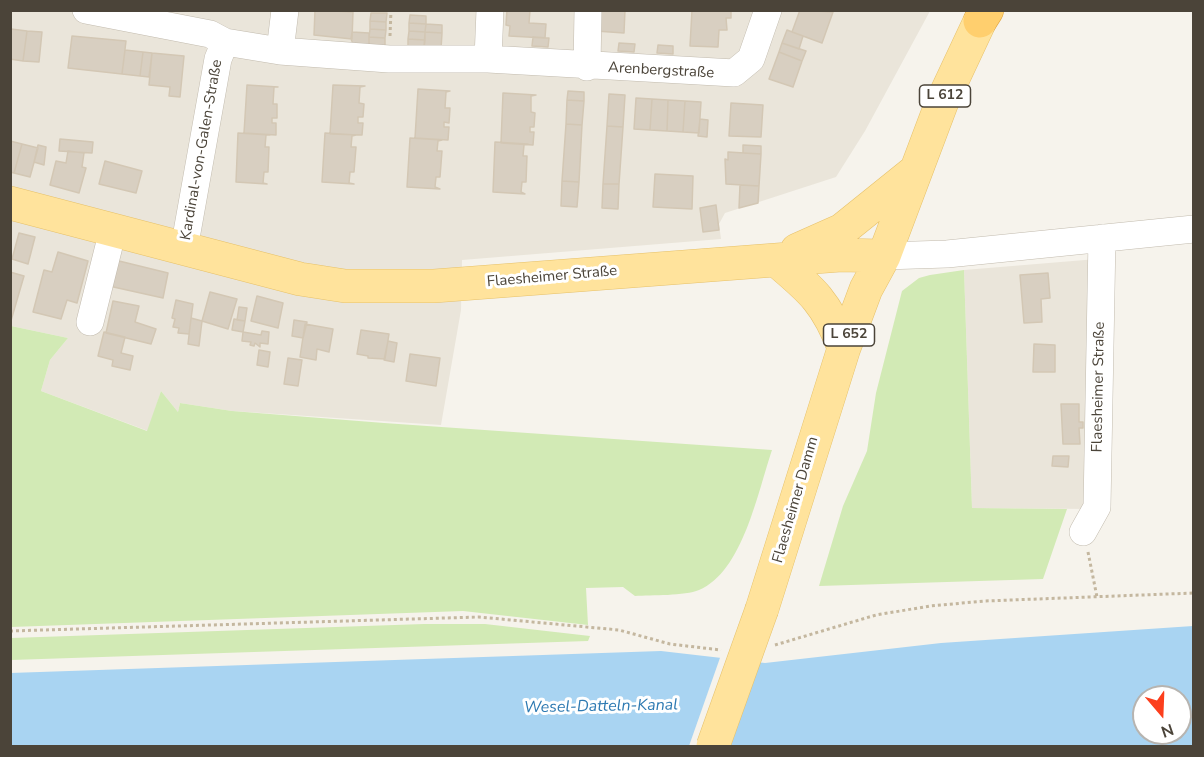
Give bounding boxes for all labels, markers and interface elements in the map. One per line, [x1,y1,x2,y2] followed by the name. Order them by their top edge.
[177,58,227,242] street label: Kardinal-von-Galen-Straße
[607,59,715,83] street label: Arenbergstraße
[920,85,970,107] road number: L 612
[486,262,618,292] street label: Flaesheimer Straße
[1089,321,1109,453] street label: Flaesheimer Straße
[824,324,874,346] road number: L 652
[769,435,823,565] street label: Flaesheimer Damm
[1132,685,1192,745] north arrow
[524,696,678,718] water label: Wesel-Datteln-Kanal
[1158,718,1176,742] text: N

